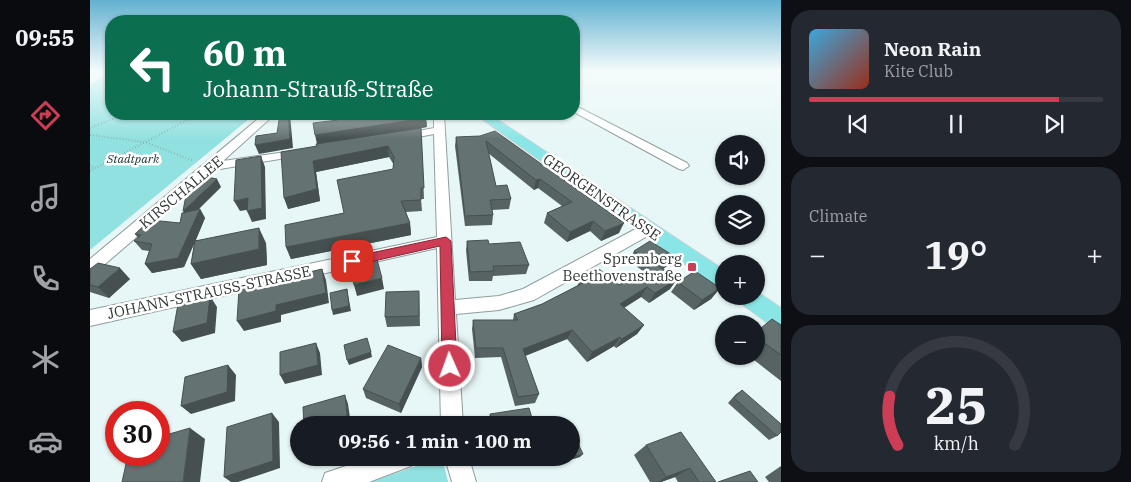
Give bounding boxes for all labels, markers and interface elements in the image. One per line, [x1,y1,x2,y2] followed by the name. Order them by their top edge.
[15,23,75,52] text: 09:55
[203,30,287,76] text: 60 m
[120,35,185,100] icon: left
[884,37,981,61] text: Neon Rain
[884,61,953,81] text: Kite Club
[203,74,434,103] text: Johann-Strauß-Straße
[28,98,63,133] icon: directions
[844,110,872,138] icon: previous
[942,110,970,138] icon: pause
[1040,110,1068,138] icon: next
[715,135,765,365] map controls
[715,135,765,185] button: sound
[539,149,665,245] street label: GEORGENSTRASSE
[106,151,160,166] park label: Stadtpark
[135,151,227,233] street label: KIRSCHALLEE
[28,180,63,215] icon: music
[715,195,765,245] button: layers
[809,206,867,226] text: Climate
[924,230,988,279] text: 19°
[809,236,826,273] text: −
[1086,236,1103,273] text: +
[331,240,373,282] pin
[338,247,366,275] icon: arrive
[562,249,682,285] place label: Spremberg Beethovenstraße
[715,255,765,305] button: +
[28,261,63,296] icon: phone
[105,261,313,323] street label: JOHANN-STRAUSS-STRASSE
[686,261,698,273] marker: Spremberg Beethovenstraße
[715,315,765,365] button: −
[423,339,475,391] position arrow
[28,342,63,377] icon: climate
[925,371,987,438] text: 25
[105,401,170,466] speed limit sign: 30
[28,424,63,459] icon: car
[339,429,531,453] text: 09:56 · 1 min · 100 m
[933,432,979,455] text: km/h

